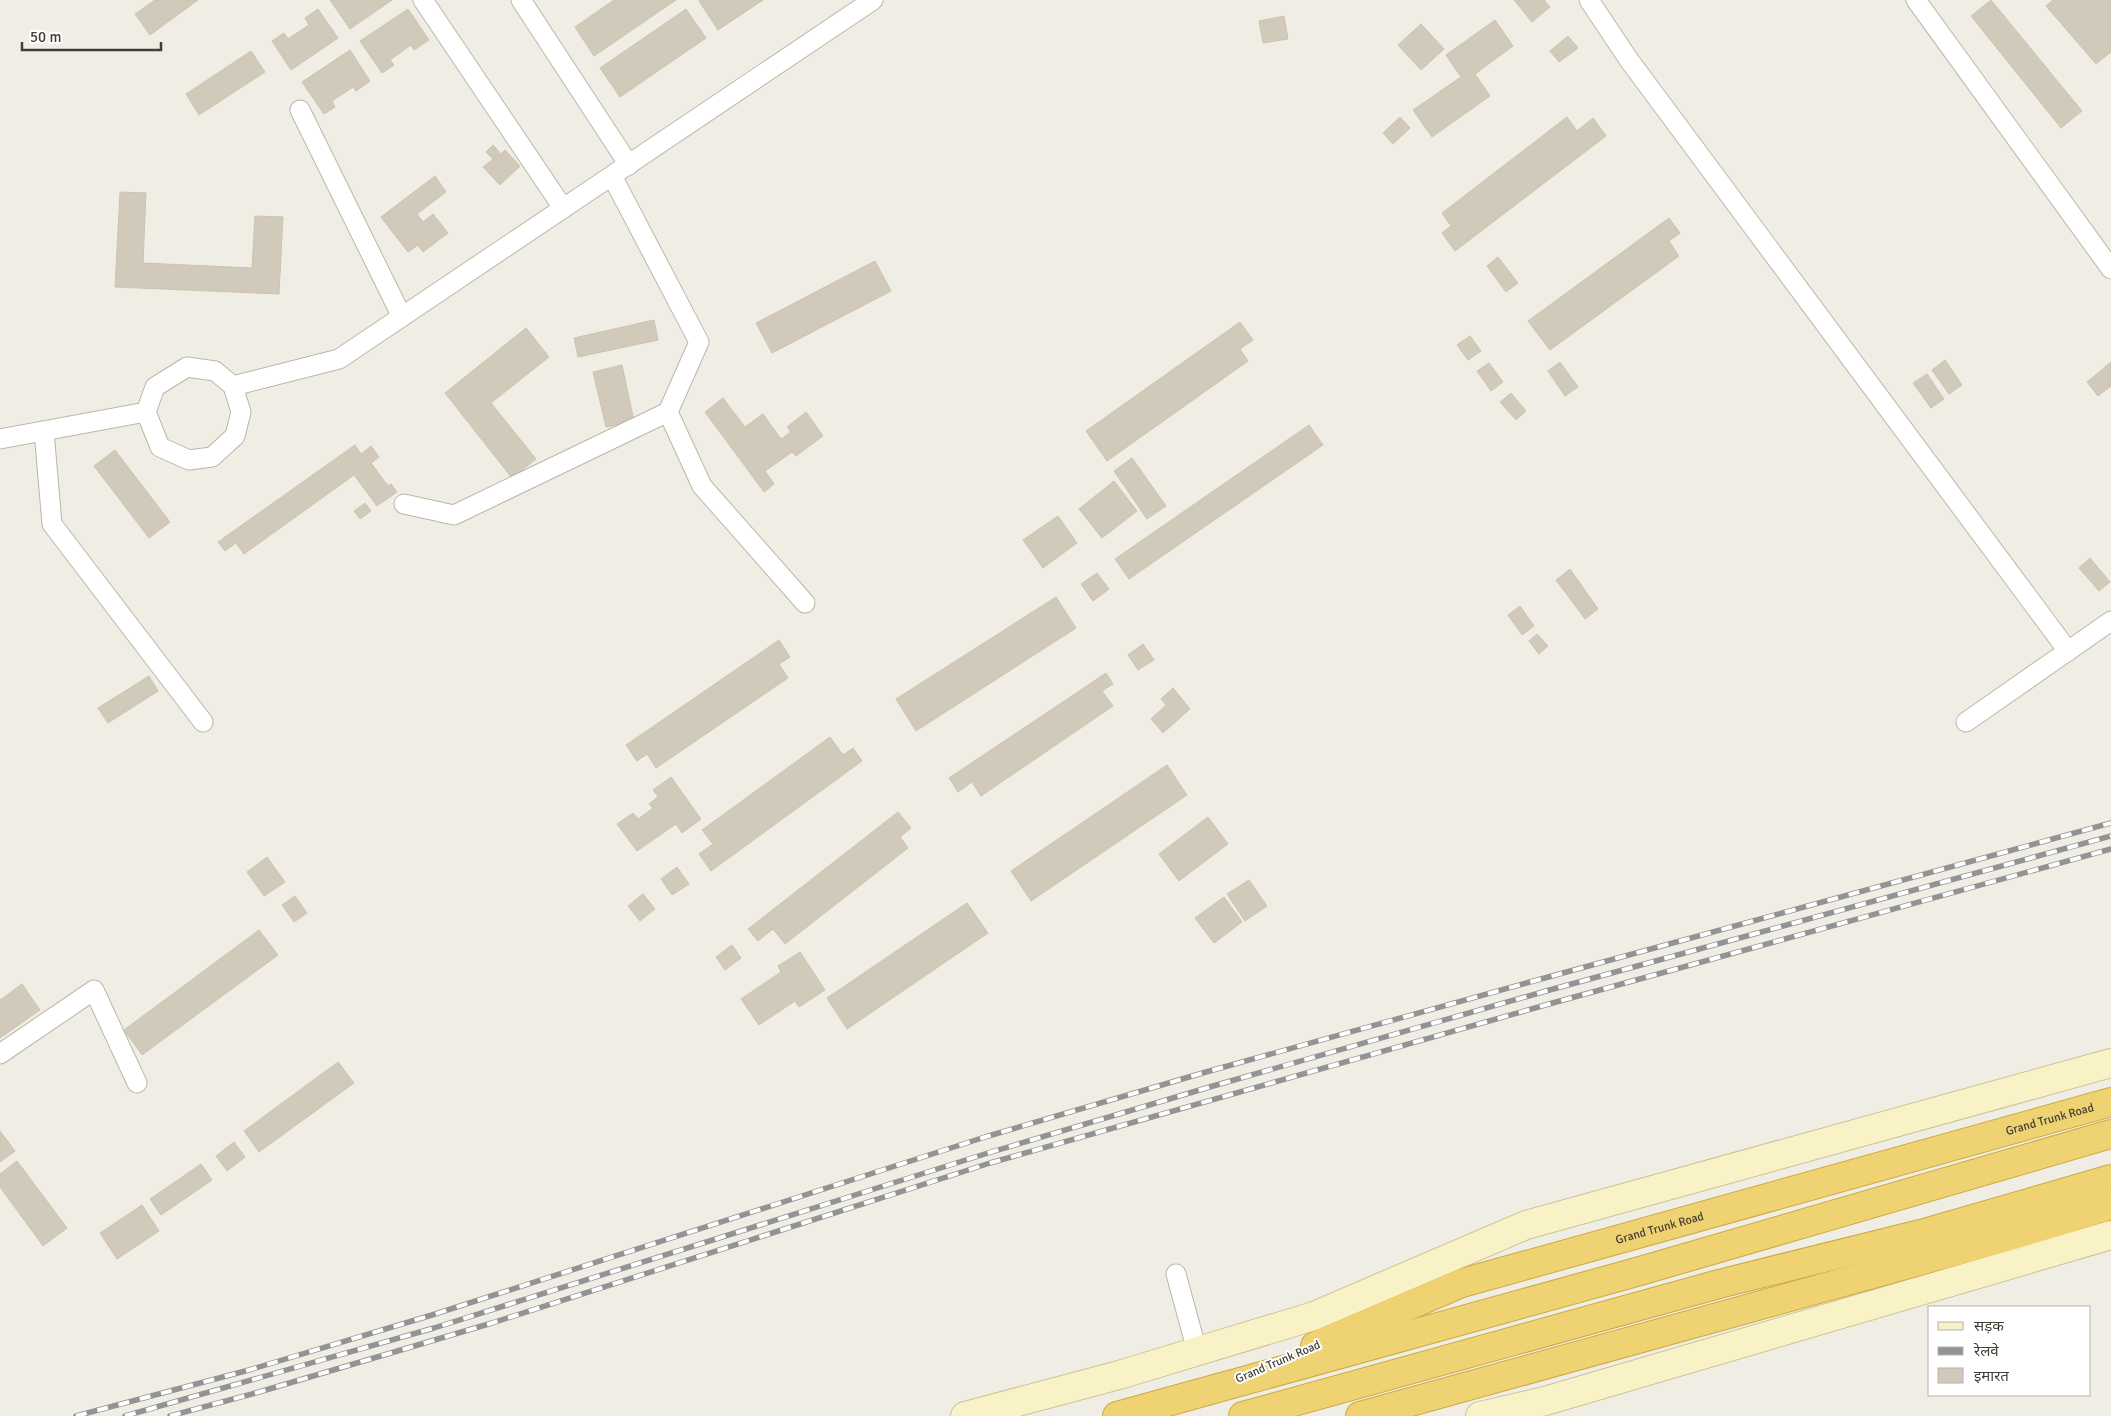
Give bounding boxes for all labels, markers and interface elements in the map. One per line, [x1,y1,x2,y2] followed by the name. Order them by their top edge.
[22,20,161,52] scale bar
[30,28,61,46] text: 50 m
[2004,1100,2095,1139] street label: Grand Trunk Road
[1614,1208,1705,1247] street label: Grand Trunk Road
[1928,1306,2091,1396] legend
[1974,1317,2004,1335] text: सड़क
[1233,1337,1323,1387] street label: Grand Trunk Road
[1973,1342,1999,1360] text: रेलवे
[1974,1367,2009,1385] text: इमारत

